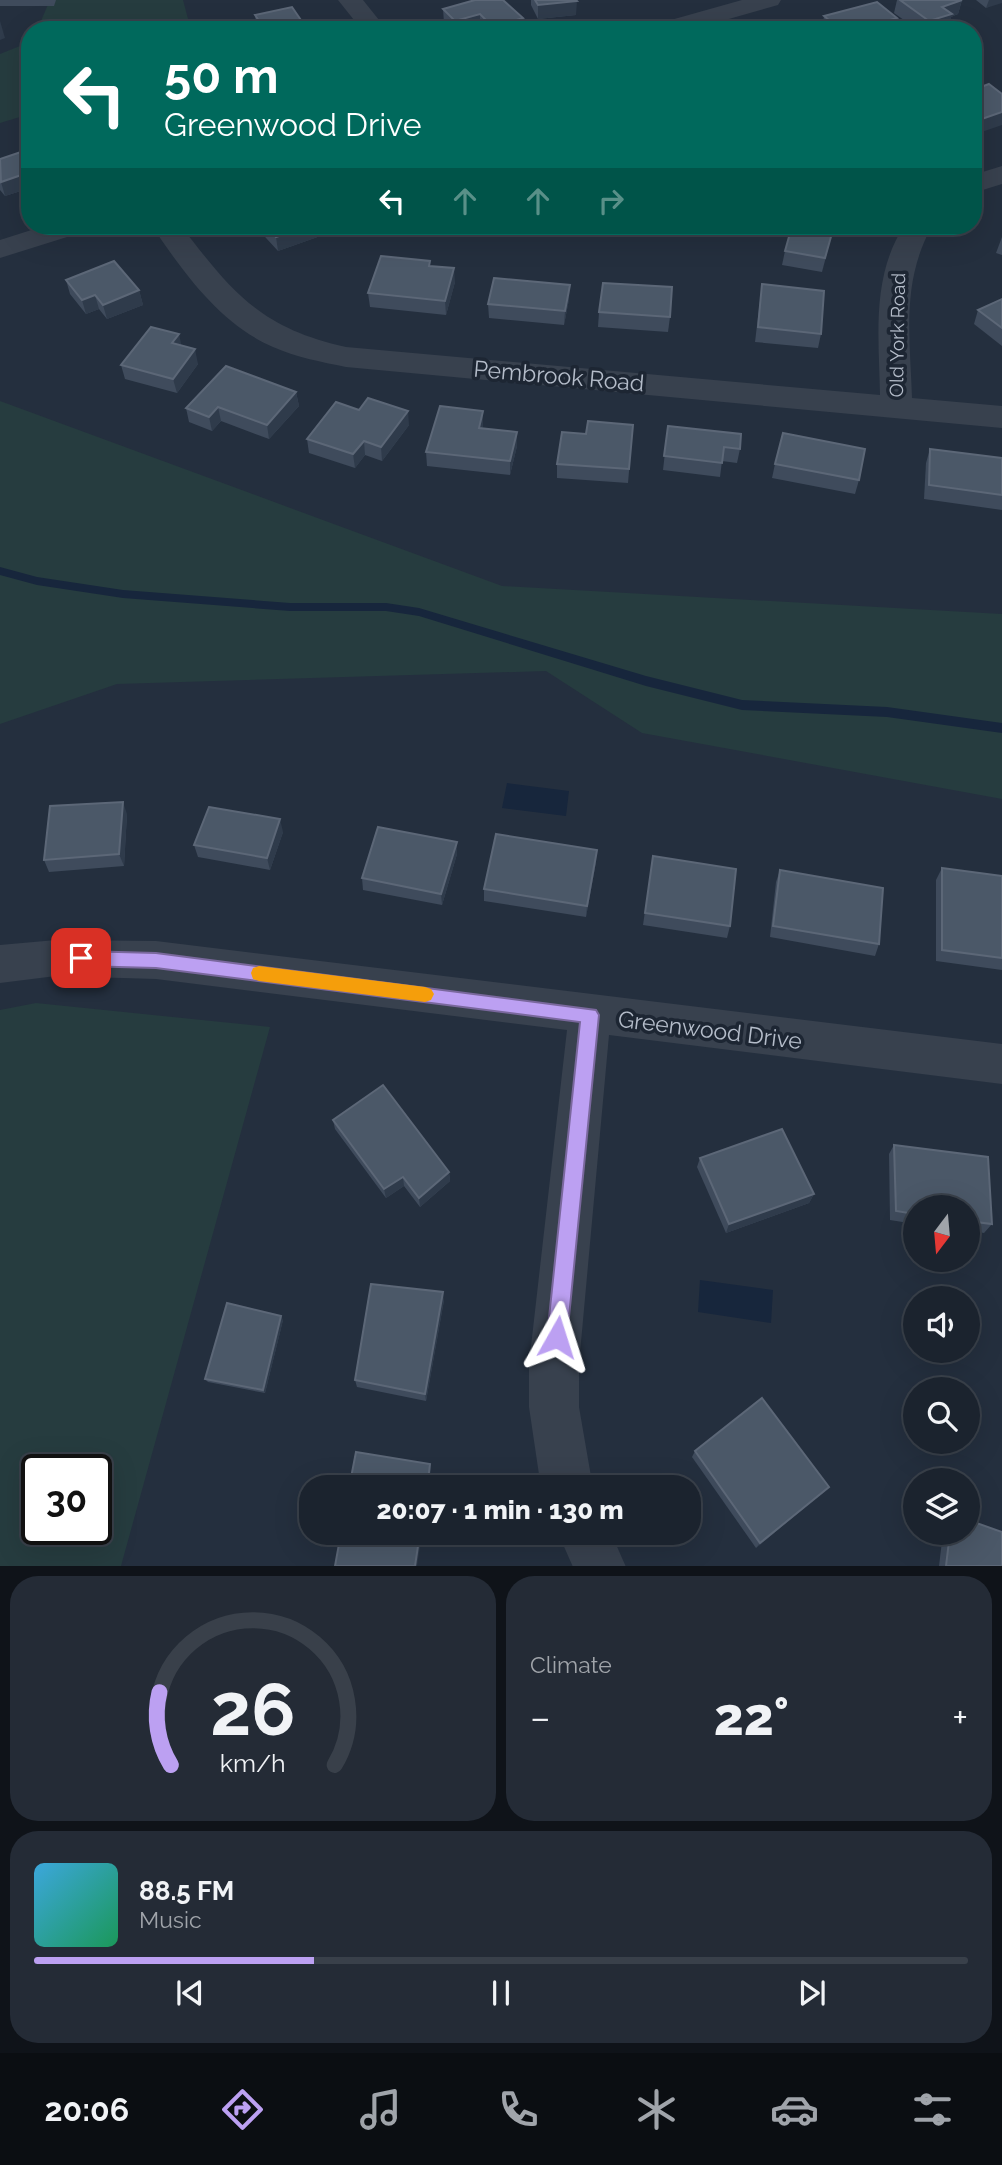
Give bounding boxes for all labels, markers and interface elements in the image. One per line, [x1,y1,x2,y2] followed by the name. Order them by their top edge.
[164,47,279,104] text: 50 m
[49,49,140,140] icon: left
[164,106,421,143] text: Greenwood Drive
[373,182,411,220] icon: left
[446,182,484,220] icon: ahead
[519,182,557,220] icon: ahead
[592,182,630,220] icon: right
[885,273,909,397] street label: Old York Road
[473,355,646,396] street label: Pembrook Road
[51,928,111,988] pin
[62,939,100,977] icon: arrive
[617,1005,804,1054] street label: Greenwood Drive
[903,1195,980,1272] north arrow
[903,1195,980,1545] map controls
[903,1286,980,1363] button: sound
[520,1300,594,1374] position arrow
[903,1377,980,1454] button: search
[21,1454,112,1545] speed limit sign: 30
[903,1468,980,1545] button: layers
[376,1495,624,1525] text: 20:07 · 1 min · 130 m
[530,1651,612,1678] text: Climate
[210,1667,296,1752] text: 26
[714,1686,789,1747] text: 22°
[530,1695,550,1740] text: −
[952,1695,968,1740] text: +
[220,1747,286,1777] text: km/h
[139,1876,234,1906] text: 88.5 FM
[139,1906,202,1933] text: Music
[171,1974,209,2012] icon: previous
[482,1974,520,2012] icon: pause
[793,1974,831,2012] icon: next
[218,2085,267,2134] icon: directions
[356,2085,405,2134] icon: music
[494,2085,543,2134] icon: phone
[632,2085,681,2134] icon: climate
[770,2085,819,2134] icon: car
[908,2085,957,2134] icon: filters
[45,2091,129,2128] text: 20:06

